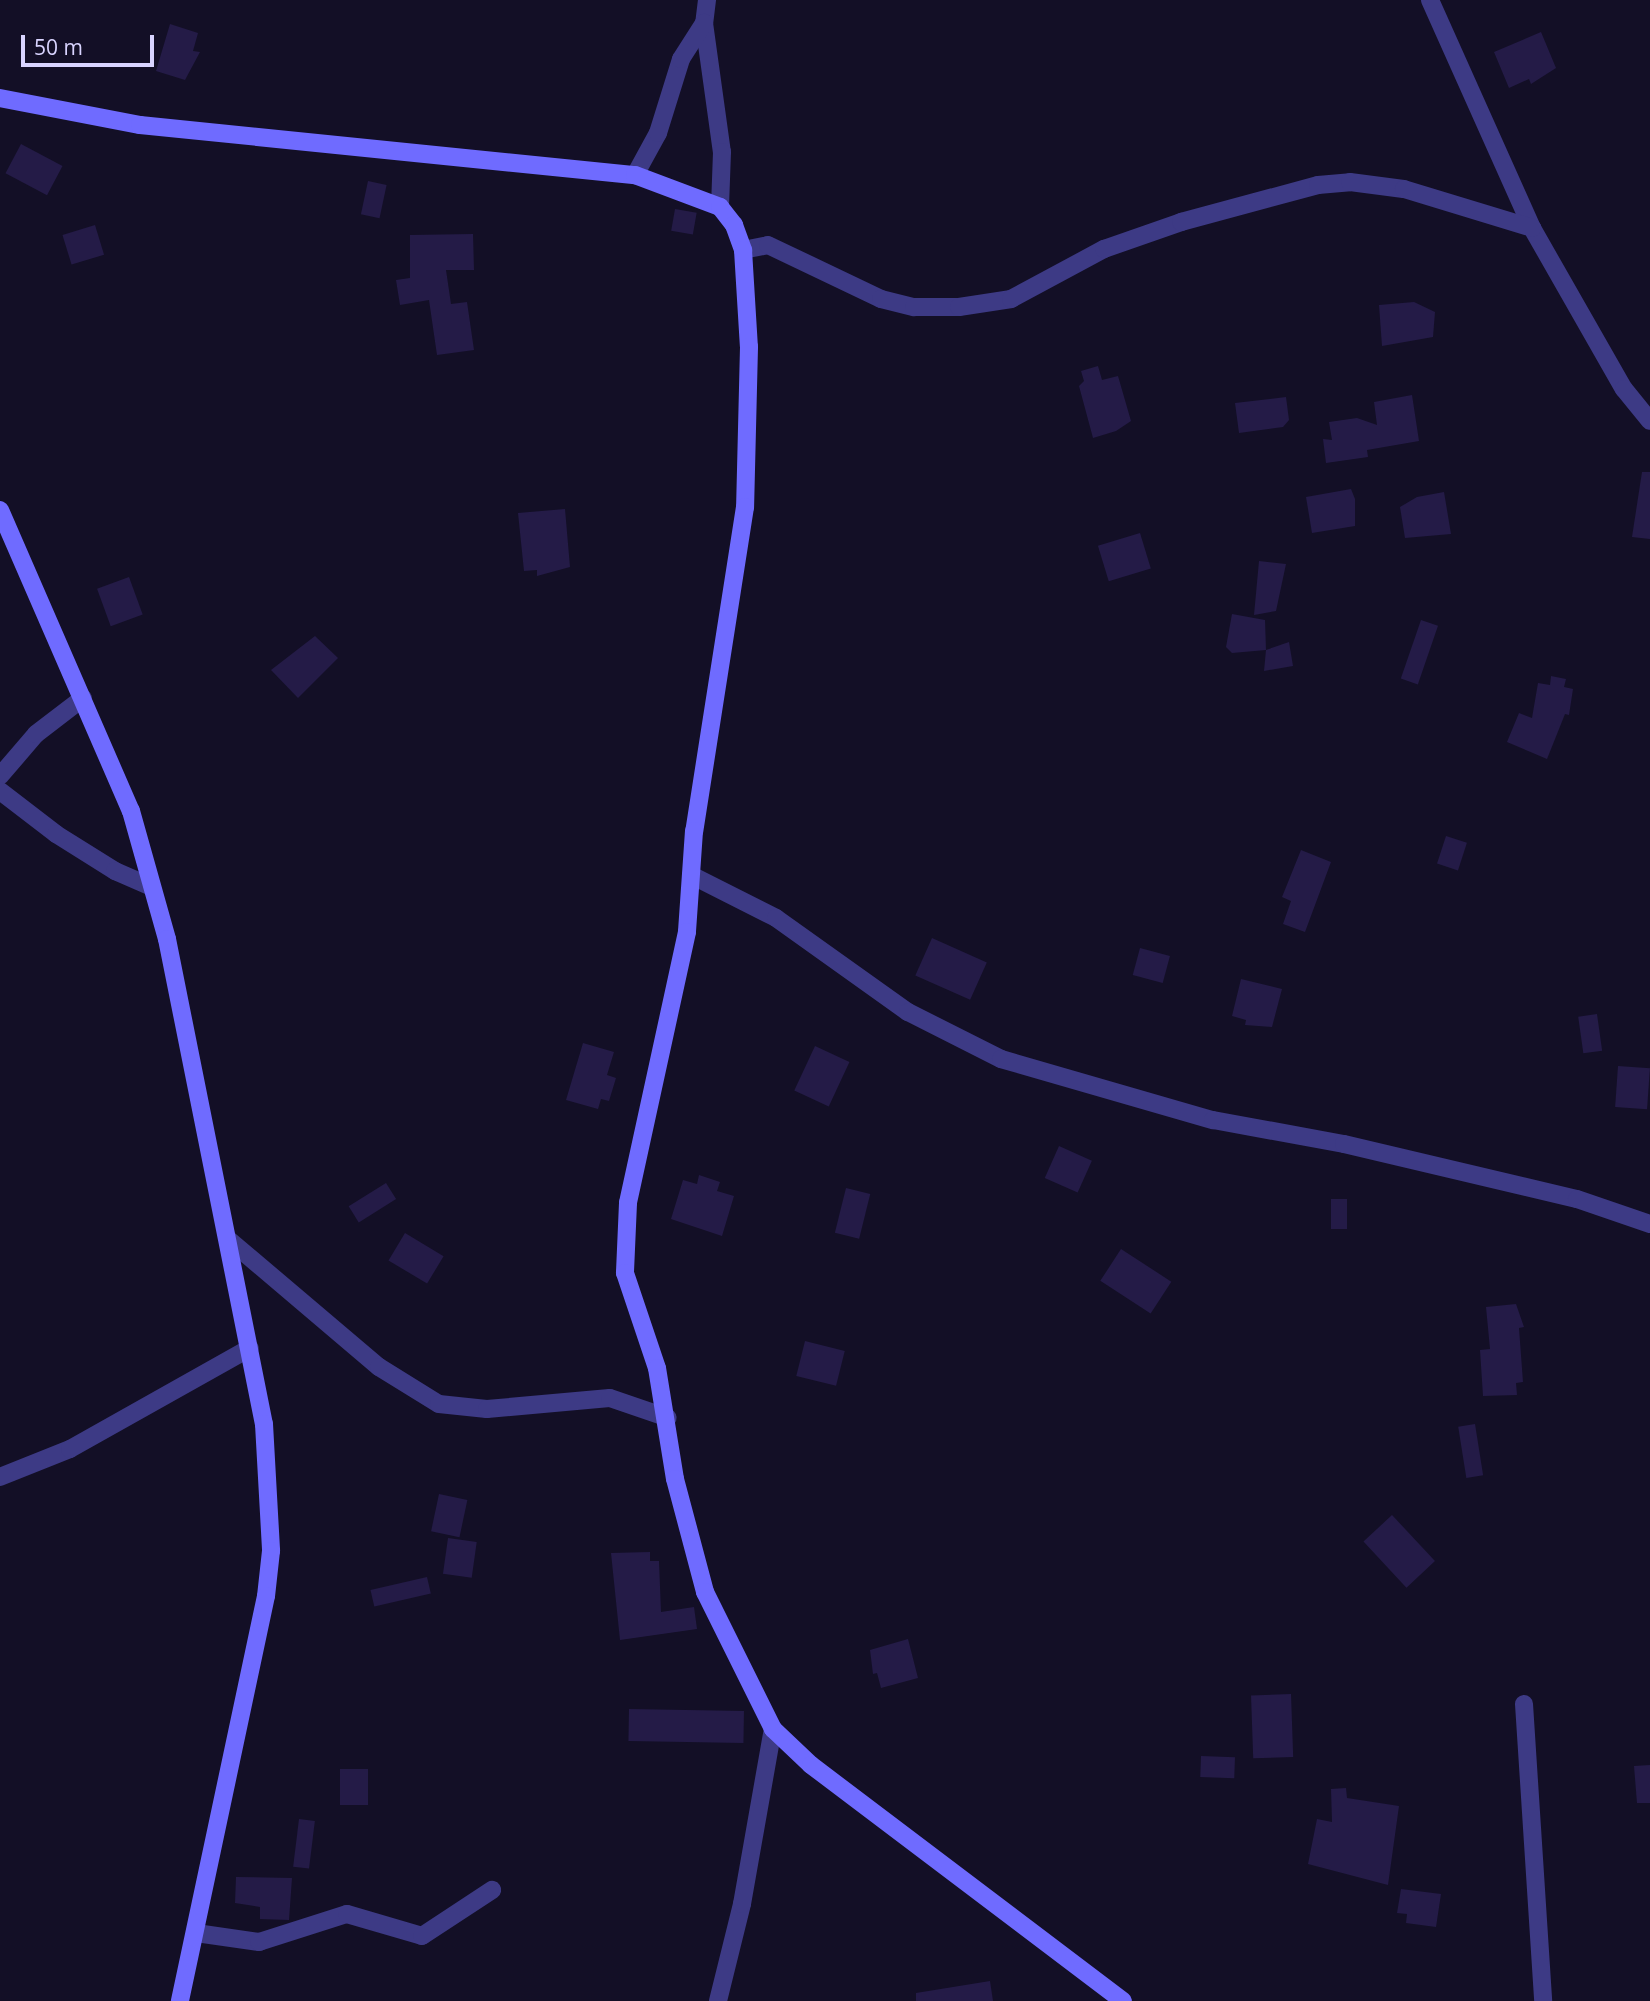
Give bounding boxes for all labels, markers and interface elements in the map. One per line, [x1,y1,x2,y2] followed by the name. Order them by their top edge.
[24,21,158,65] scale bar
[34,33,83,61] text: 50 m

